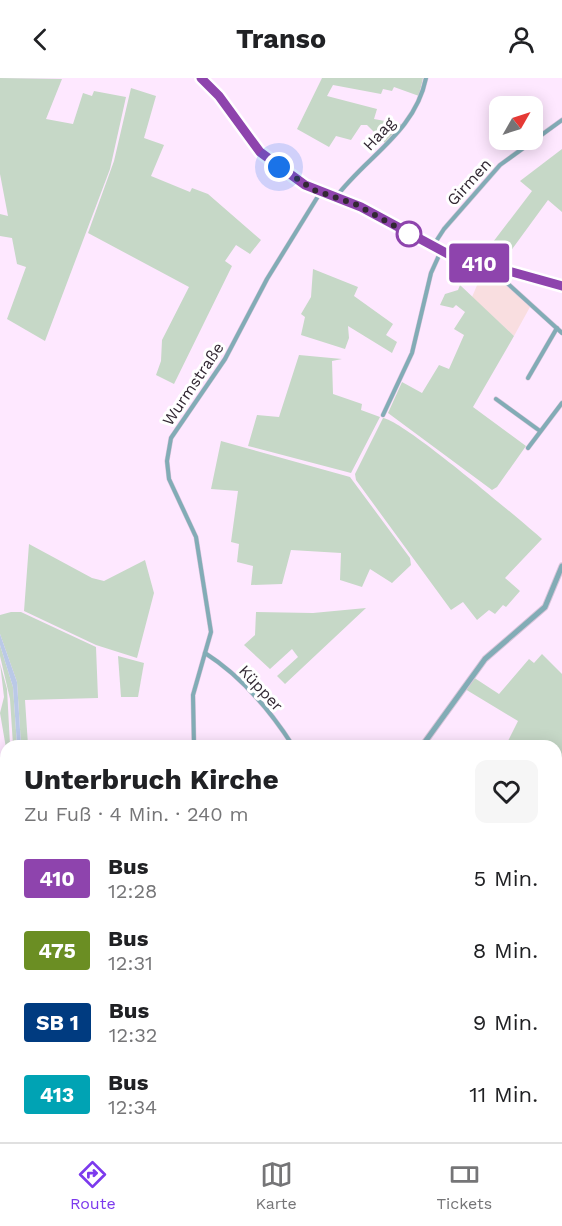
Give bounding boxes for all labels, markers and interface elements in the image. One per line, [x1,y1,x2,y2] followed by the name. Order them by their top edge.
[24,23,57,56] icon: back
[236,23,326,55] text: Transo
[505,23,538,56] icon: person
[489,96,543,150] north arrow
[489,96,543,150] map controls
[359,113,399,154] street label: Haag
[264,152,294,182] your location
[443,155,495,209] street label: Girmen
[396,221,422,247] unlabelled marker
[444,244,514,282] line badge: 410
[461,251,497,276] text: 410
[158,339,228,429] street label: Wurmstraße
[235,661,287,715] street label: Küpper
[475,760,538,823] button: heart
[24,763,279,796] text: Unterbruch Kirche
[24,802,248,826] text: Zu Fuß · 4 Min. · 240 m
[108,854,148,879] text: Bus
[39,866,75,891] text: 410
[474,866,538,891] text: 5 Min.
[108,879,157,903] text: 12:28
[108,926,148,951] text: Bus
[38,938,76,963] text: 475
[473,938,538,963] text: 8 Min.
[108,951,153,975] text: 12:31
[109,998,149,1023] text: Bus
[36,1010,79,1035] text: SB 1
[473,1010,538,1035] text: 9 Min.
[109,1023,158,1047] text: 12:32
[108,1070,148,1095] text: Bus
[40,1082,74,1107] text: 413
[469,1082,538,1107] text: 11 Min.
[108,1095,157,1119] text: 12:34
[70,1158,116,1213] tab: Route
[255,1158,297,1213] tab: Karte
[437,1158,492,1213] tab: Tickets

